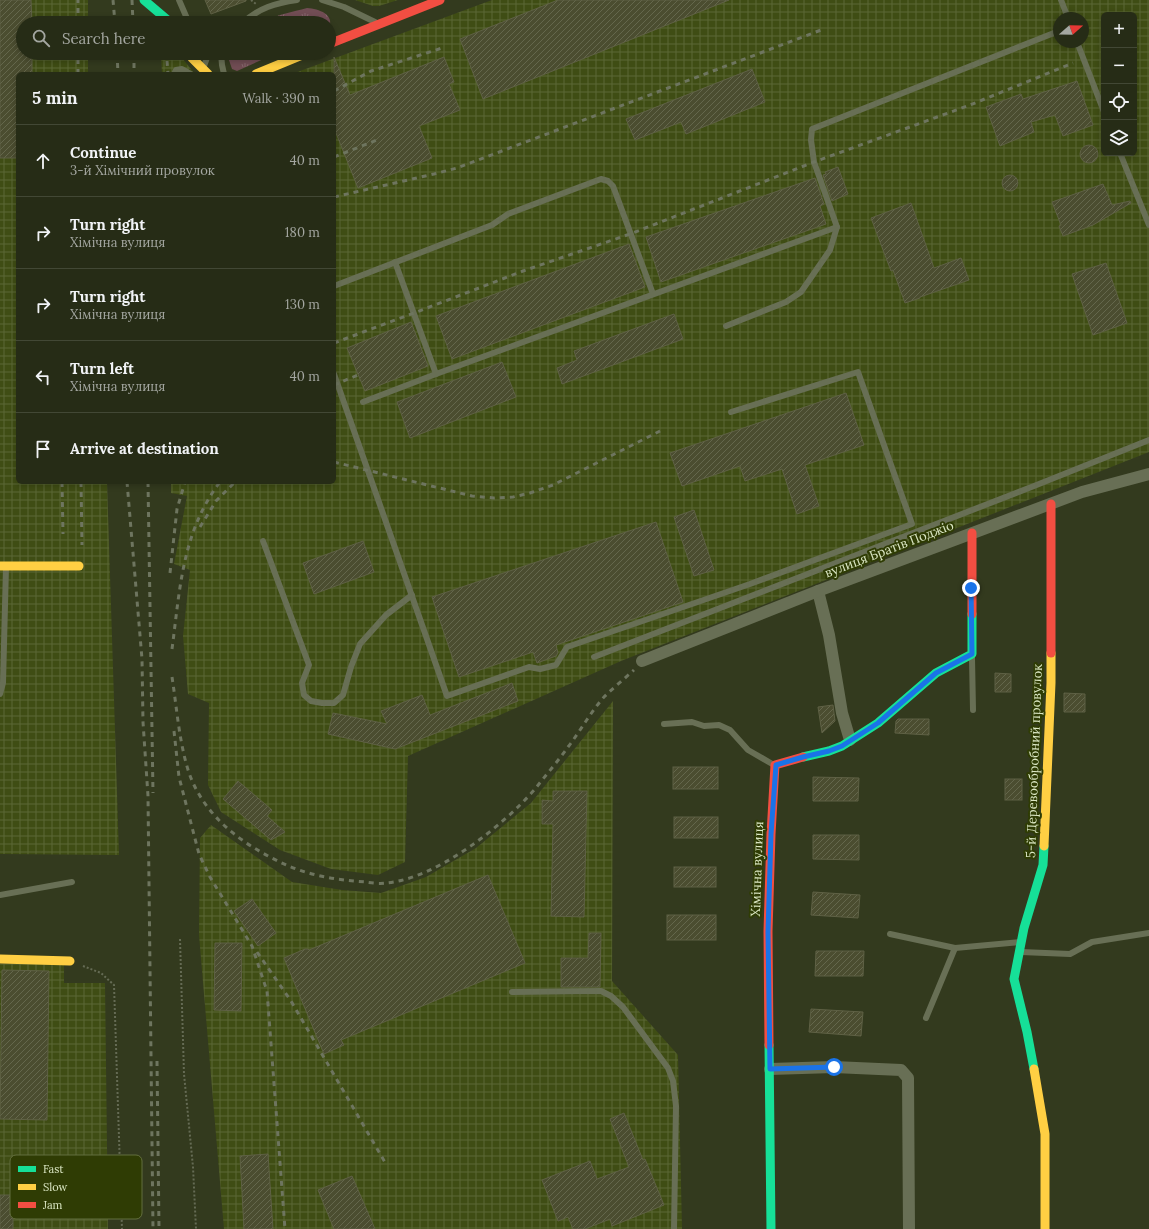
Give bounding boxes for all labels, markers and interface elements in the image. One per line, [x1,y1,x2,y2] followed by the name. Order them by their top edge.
[1053,12,1089,48] north arrow
[1101,12,1137,156] map controls
[1101,12,1137,48] button: +
[16,16,336,60] search box
[30,27,52,49] icon: search
[62,29,145,48] text: Search here
[1101,48,1137,84] button: −
[1101,84,1137,120] button: locate
[32,87,78,109] text: 5 min
[242,90,320,107] text: Walk · 390 m
[1101,120,1137,156] button: layers
[70,143,136,162] text: Continue
[32,150,54,172] icon: ahead
[290,152,320,169] text: 40 m
[70,162,215,179] text: 3-й Хімічний провулок
[70,215,146,234] text: Turn right
[32,222,54,244] icon: right
[285,224,320,241] text: 180 m
[70,234,165,251] text: Хімічна вулиця
[70,287,146,306] text: Turn right
[32,294,54,316] icon: right
[285,296,320,313] text: 130 m
[70,306,165,323] text: Хімічна вулиця
[70,359,134,378] text: Turn left
[32,366,54,388] icon: left
[290,368,320,385] text: 40 m
[70,378,165,395] text: Хімічна вулиця
[32,438,54,460] icon: arrive
[70,439,219,458] text: Arrive at destination
[822,516,956,581] street label: вулиця Братів Поджіо
[962,579,980,597] route end
[1022,664,1046,858] street label: 5-й Деревообробний провулок
[747,821,767,917] street label: Хімічна вулиця
[825,1058,843,1076] route start
[10,1155,142,1219] legend
[43,1162,64,1176] text: Fast
[43,1180,68,1194] text: Slow
[42,1198,63,1212] text: Jam

